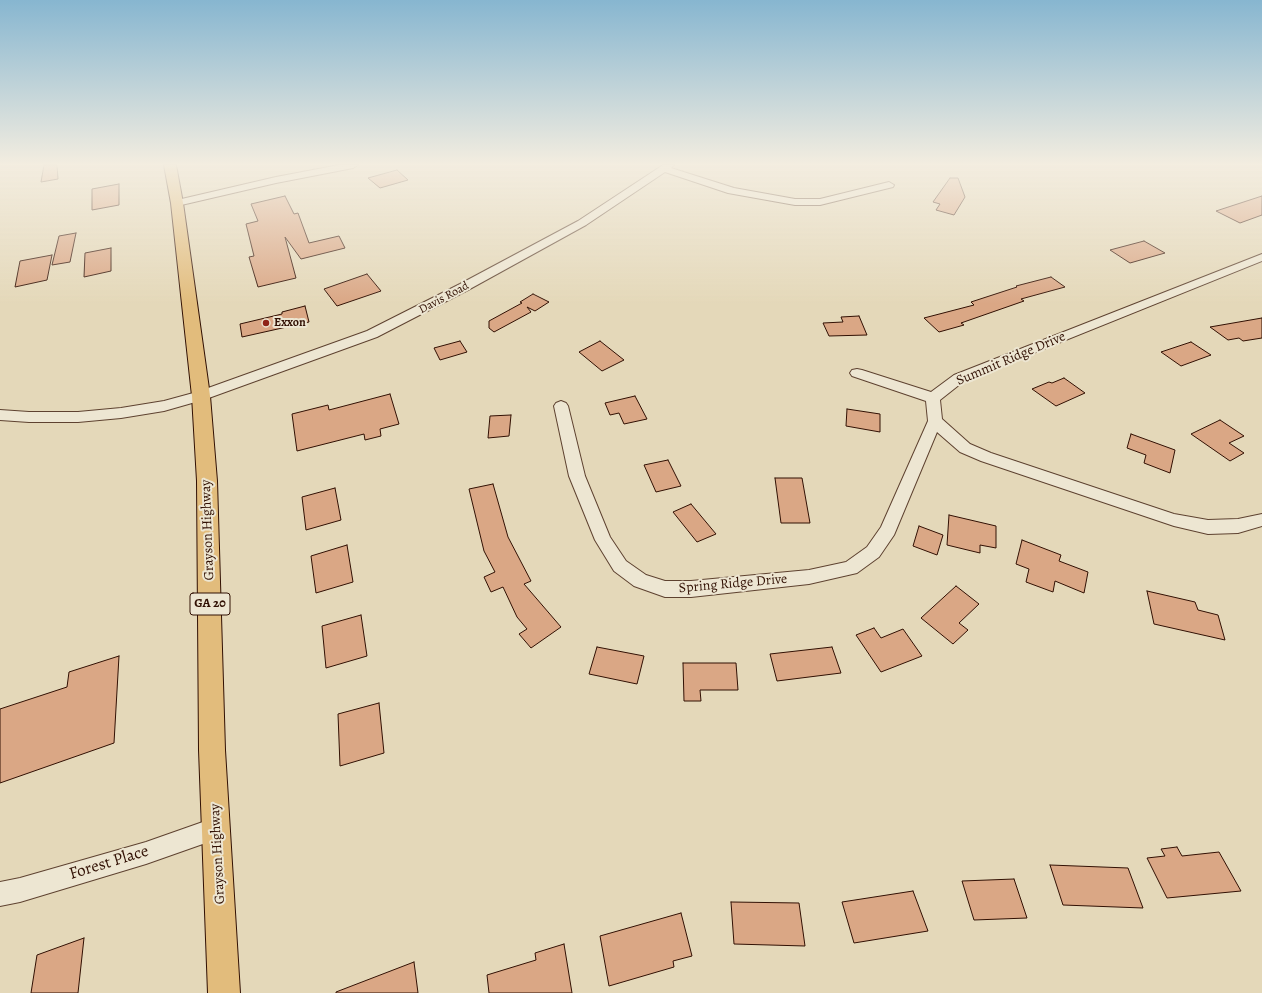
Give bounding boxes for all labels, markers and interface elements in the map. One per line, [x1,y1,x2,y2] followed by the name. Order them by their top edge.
[416,279,472,317] street label: Davis Road
[274,316,306,330] place label: Exxon
[261,318,271,328] marker: Exxon
[954,328,1068,390] street label: Summit Ridge Drive
[198,479,218,581] street label: Grayson Highway
[678,571,788,597] street label: Spring Ridge Drive
[190,593,230,615] road number: GA 20
[207,803,229,905] street label: Grayson Highway
[67,841,151,885] street label: Forest Place

